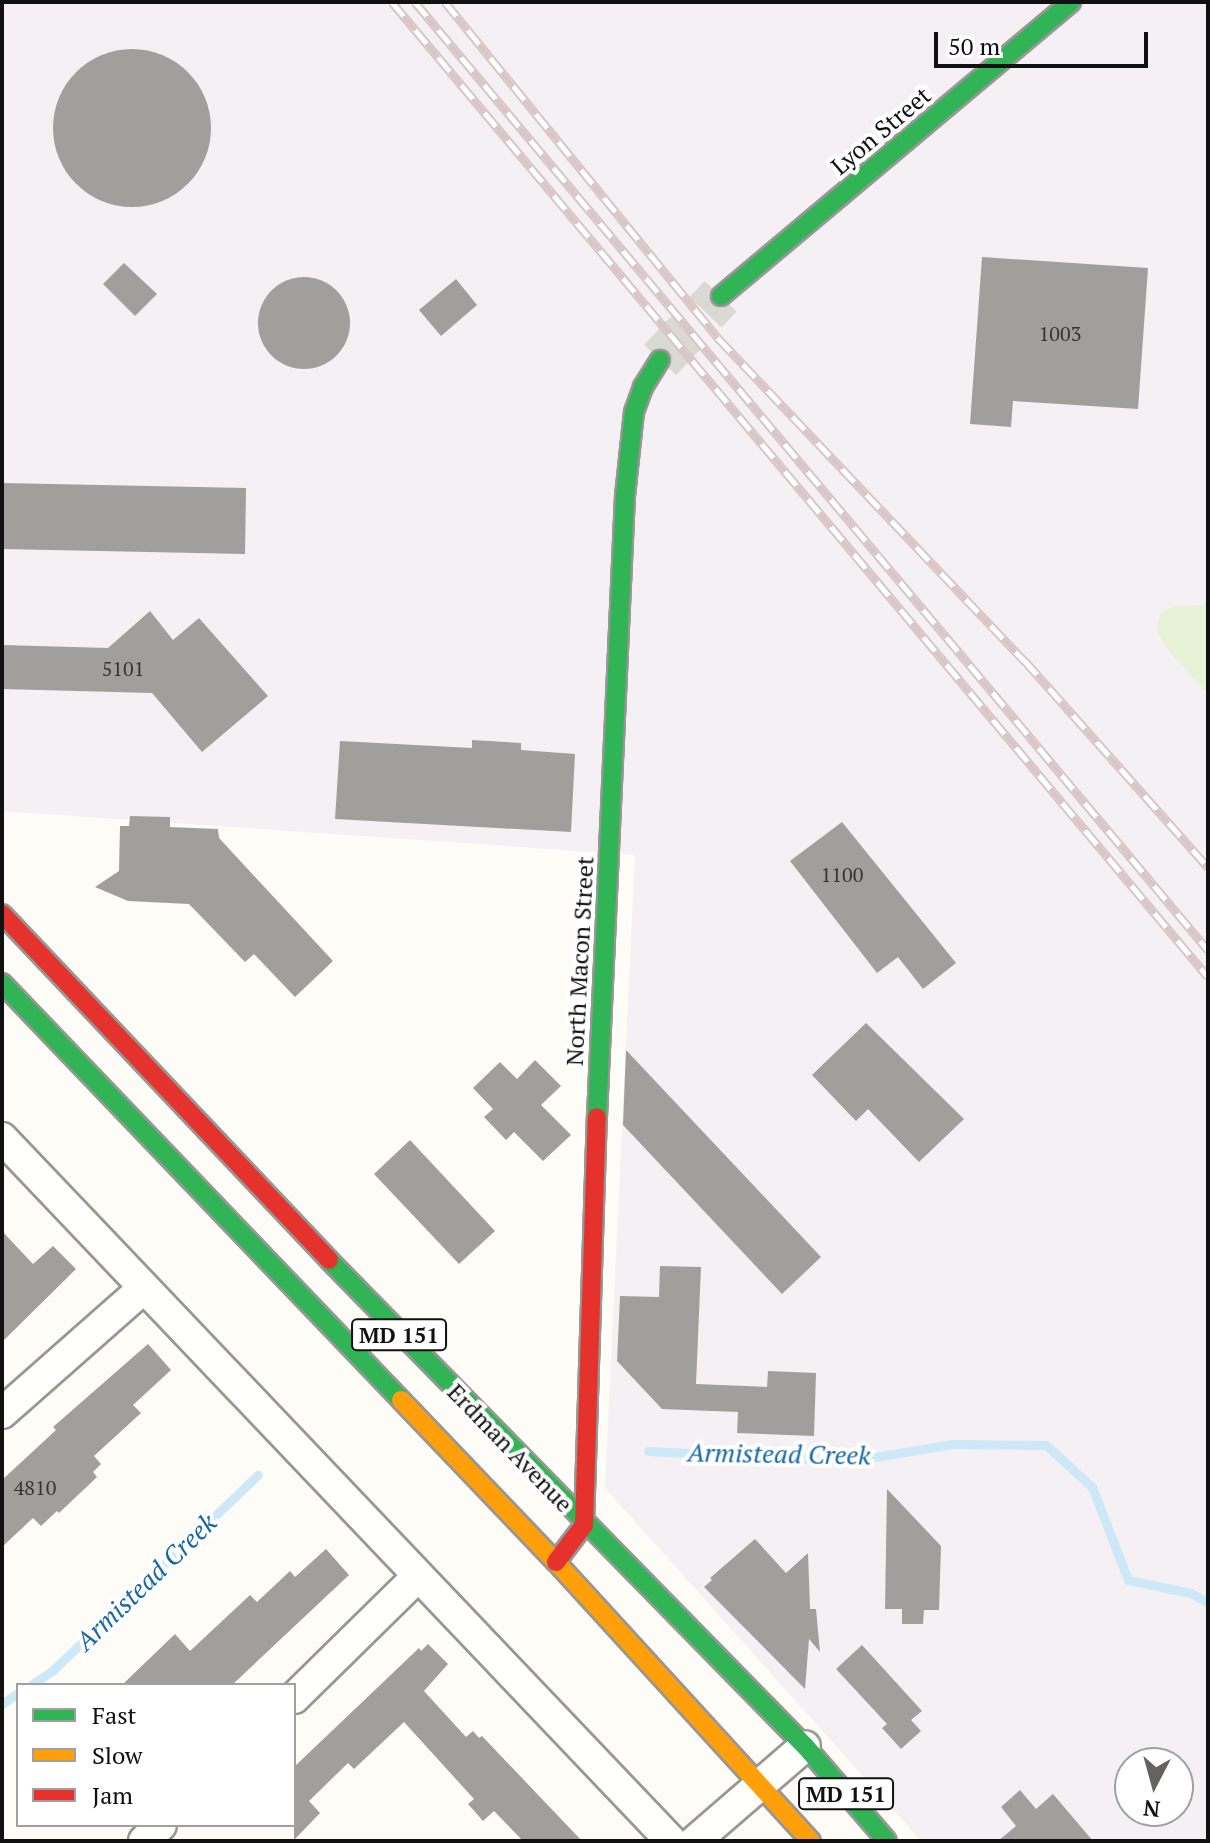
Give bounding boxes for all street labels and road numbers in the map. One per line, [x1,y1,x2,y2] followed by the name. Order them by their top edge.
[825,81,937,181] street label: Lyon Street
[560,855,600,1067] street label: North Macon Street
[351,1317,447,1353] road number: MD 151
[441,1378,579,1518] street label: Erdman Avenue
[798,1776,894,1812] road number: MD 151

